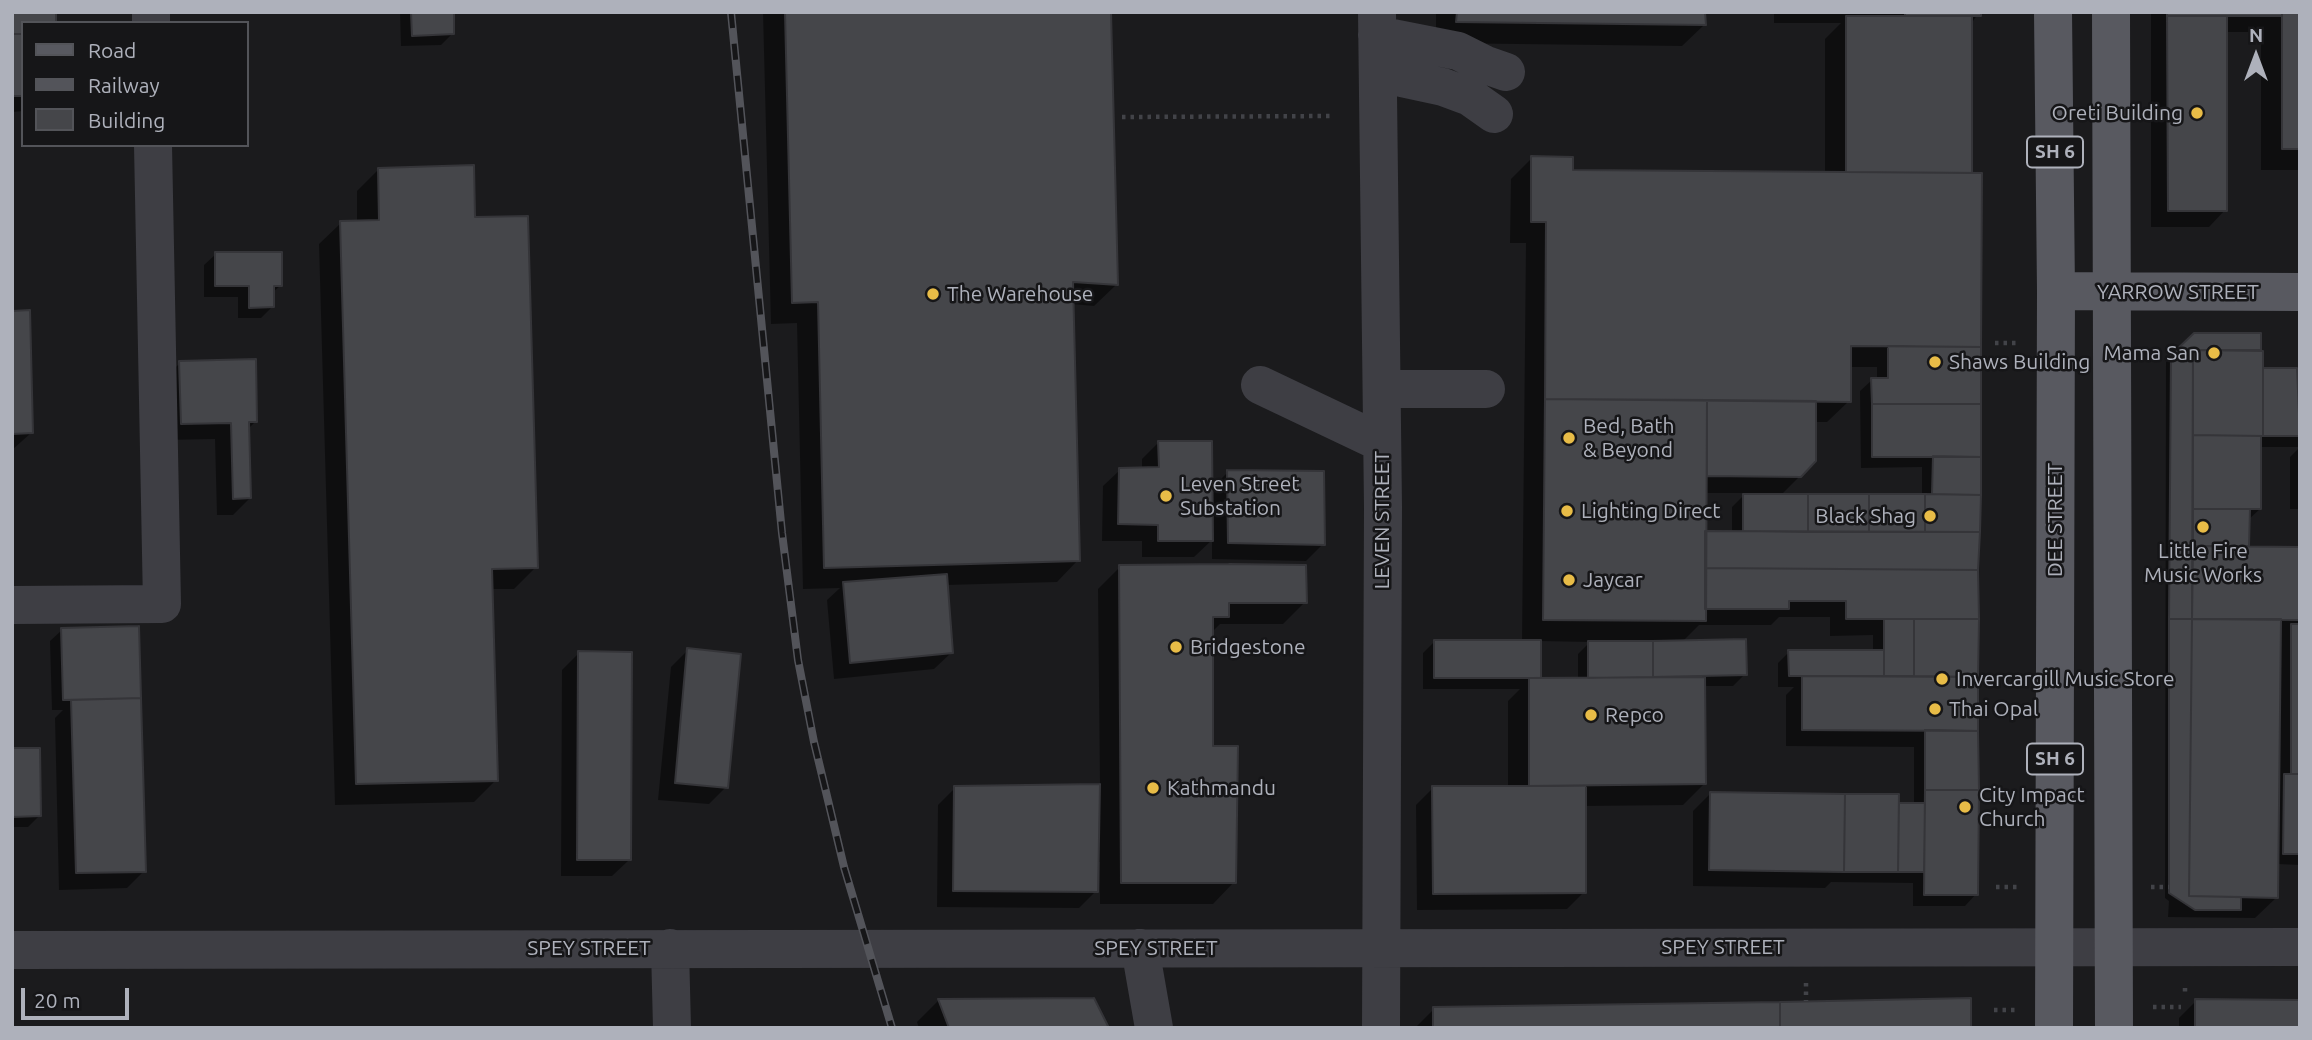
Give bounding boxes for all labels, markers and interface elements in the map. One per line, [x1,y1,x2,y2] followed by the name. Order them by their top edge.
[21,21,248,147] legend
[2221,21,2291,91] north arrow
[2249,24,2263,46] text: N
[88,38,136,62] text: Road
[88,73,160,97] text: Railway
[2052,100,2183,126] place label: Oreti Building
[2189,105,2205,121] marker: Oreti Building
[88,108,165,132] text: Building
[2027,136,2083,168] road number: SH 6
[2097,279,2259,305] street label: YARROW STREET
[947,281,1093,307] place label: The Warehouse
[925,286,941,302] marker: The Warehouse
[2103,340,2200,366] place label: Mama San
[2206,345,2222,361] marker: Mama San
[1949,349,2090,375] place label: Shaws Building
[1927,354,1943,370] marker: Shaws Building
[1583,413,1675,463] place label: Bed, Bath & Beyond
[1561,430,1577,446] marker: Bed, Bath & Beyond
[1369,451,1395,589] street label: LEVEN STREET
[2042,463,2068,577] street label: DEE STREET
[1180,471,1300,521] place label: Leven Street Substation
[1158,488,1174,504] marker: Leven Street Substation
[1581,498,1721,524] place label: Lighting Direct
[1559,503,1575,519] marker: Lighting Direct
[1815,503,1916,529] place label: Black Shag
[1922,508,1938,524] marker: Black Shag
[2195,519,2211,535] marker: Little Fire Music Works
[2144,538,2262,588] place label: Little Fire Music Works
[1583,567,1643,593] place label: Jaycar
[1561,572,1577,588] marker: Jaycar
[1190,634,1306,660] place label: Bridgestone
[1168,639,1184,655] marker: Bridgestone
[1956,666,2175,692] place label: Invercargill Music Store
[1934,671,1950,687] marker: Invercargill Music Store
[1949,696,2038,722] place label: Thai Opal
[1927,701,1943,717] marker: Thai Opal
[1605,702,1664,728] place label: Repco
[1583,707,1599,723] marker: Repco
[2027,744,2083,774] road number: SH 6
[1167,775,1276,801] place label: Kathmandu
[1145,780,1161,796] marker: Kathmandu
[1979,782,2085,832] place label: City Impact Church
[1957,799,1973,815] marker: City Impact Church
[1661,934,1785,960] street label: SPEY STREET
[527,935,651,961] street label: SPEY STREET
[1094,935,1218,961] street label: SPEY STREET
[24,974,133,1018] scale bar
[34,988,81,1012] text: 20 m

